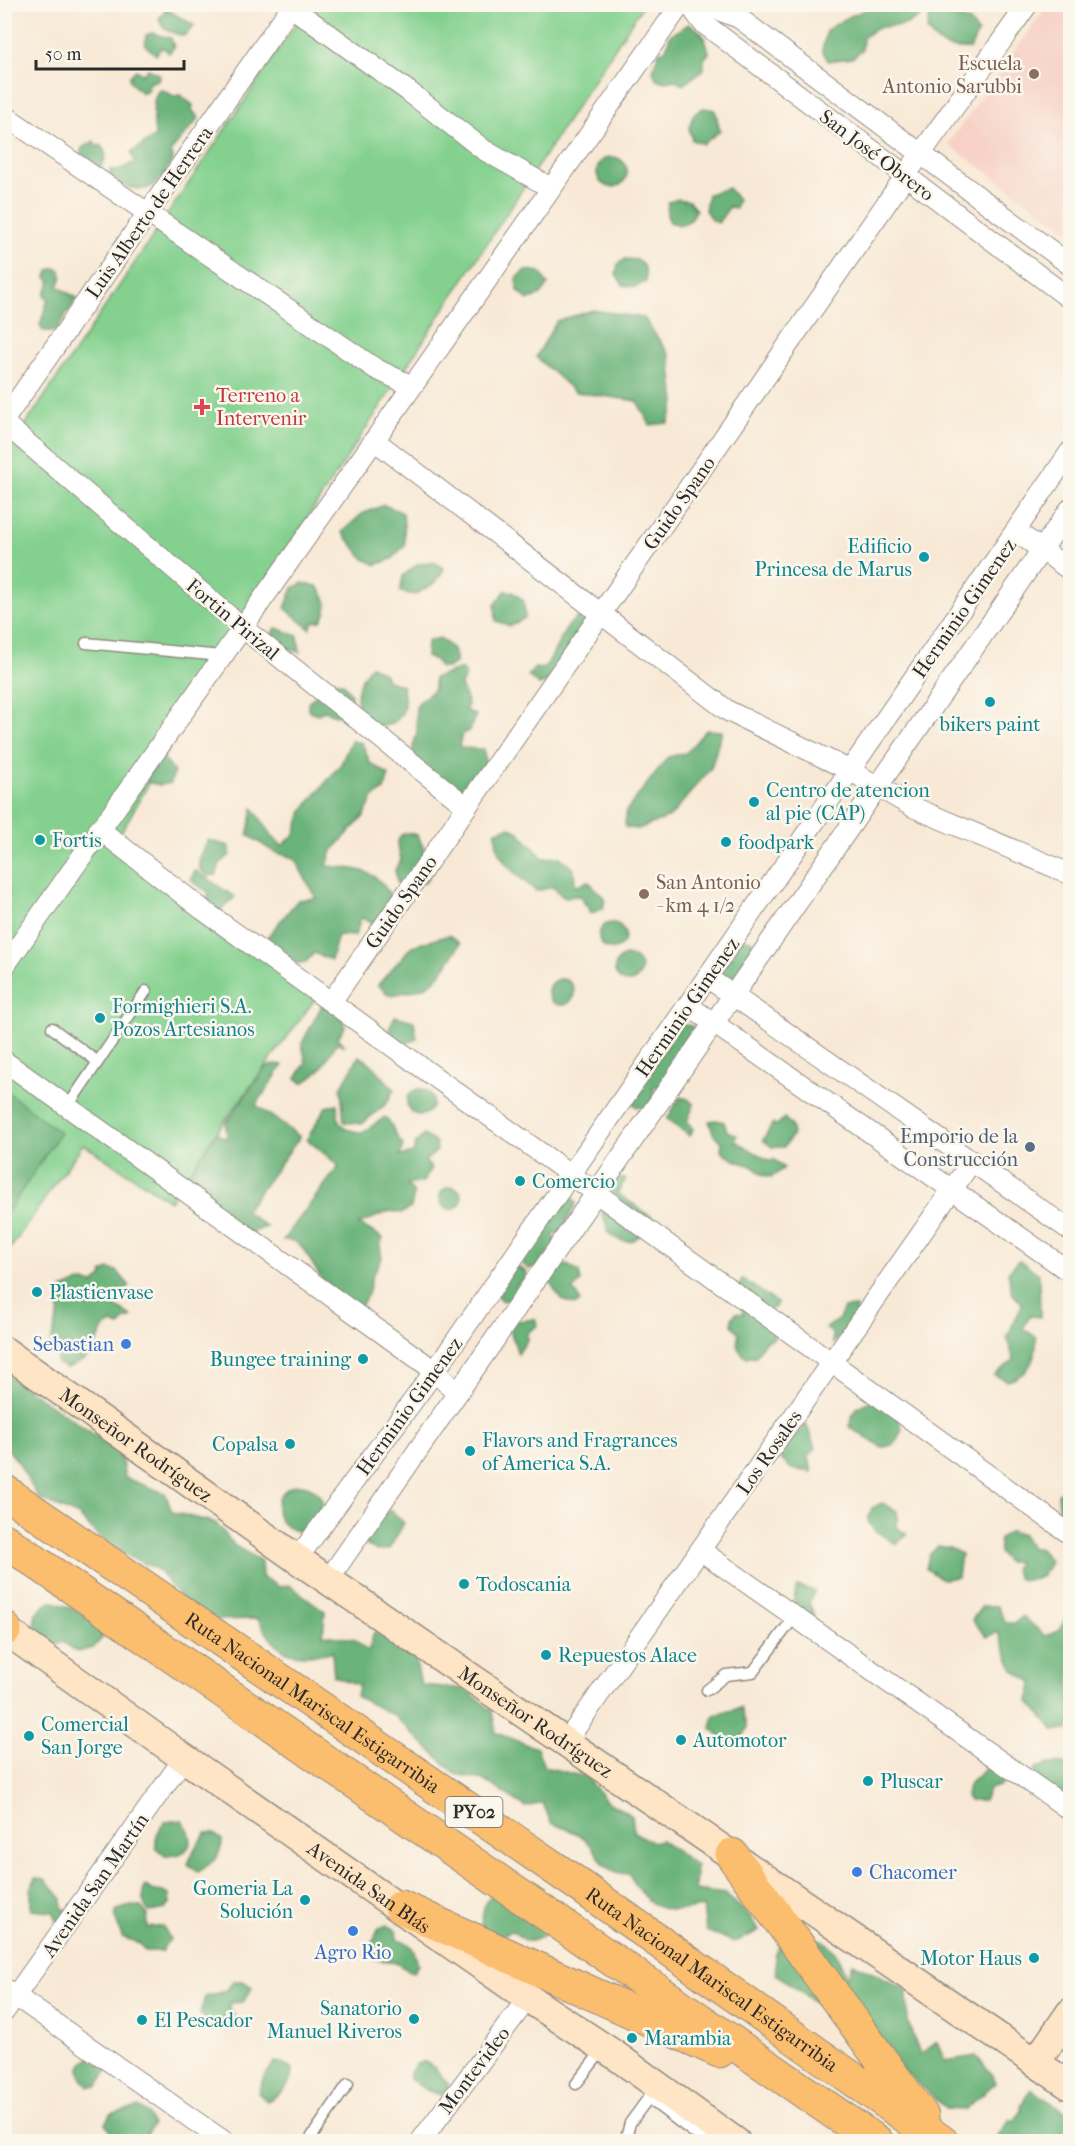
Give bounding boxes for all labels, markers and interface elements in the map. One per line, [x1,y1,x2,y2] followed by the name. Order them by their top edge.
[36,33,184,71] scale bar
[45,44,82,65] text: 50 m
[882,52,1023,98] place label: Escuela Antonio Sarubbi
[1027,67,1041,81] marker: Escuela Antonio Sarubbi
[815,105,938,206] street label: San José Obrero
[81,121,218,303] street label: Luis Alberto de Herrera
[216,384,307,430] place label: Terreno a Intervenir
[193,398,211,416] marker: Terreno a Intervenir
[639,452,720,554] street label: Guido Spano
[908,534,1021,682] street label: Herminio Gimenez
[754,535,912,581] place label: Edificio Princesa de Marus
[917,550,931,564] marker: Edificio Princesa de Marus
[182,574,284,665] street label: Fortin Pirizal
[983,695,997,709] marker: bikers paint
[939,713,1040,736] place label: bikers paint
[766,779,930,825] place label: Centro de atencion al pie (CAP)
[747,795,761,809] marker: Centro de atencion al pie (CAP)
[52,829,102,852] place label: Fortis
[738,831,815,854] place label: foodpark
[33,833,47,847] marker: Fortis
[719,835,733,849] marker: foodpark
[361,851,442,953] street label: Guido Spano
[656,871,761,917] place label: San Antonio - km 4 1/2
[637,887,651,901] marker: San Antonio - km 4 1/2
[631,933,744,1081] street label: Herminio Gimenez
[112,995,255,1041] place label: Formighieri S.A. Pozos Artesianos
[93,1011,107,1025] marker: Formighieri S.A. Pozos Artesianos
[900,1125,1019,1171] place label: Emporio de la Construcción
[1023,1140,1037,1154] marker: Emporio de la Construcción
[532,1170,615,1193] place label: Comercio
[513,1174,527,1188] marker: Comercio
[49,1281,154,1304] place label: Plastienvase
[30,1285,44,1299] marker: Plastienvase
[33,1333,114,1356] place label: Sebastian
[352,1333,467,1480] street label: Herminio Gimenez
[119,1337,133,1351] marker: Sebastian
[210,1348,351,1371] place label: Bungee training
[356,1352,370,1366] marker: Bungee training
[55,1383,217,1507] street label: Monseñor Rodríguez
[732,1406,807,1499] street label: Los Rosales
[482,1429,678,1475] place label: Flavors and Fragrances of America S.A.
[212,1433,279,1456] place label: Copalsa
[283,1437,297,1451] marker: Copalsa
[463,1444,477,1458] marker: Flavors and Fragrances of America S.A.
[476,1573,572,1596] place label: Todoscania
[457,1577,471,1591] marker: Todoscania
[180,1608,445,1799] street label: Ruta Nacional Mariscal Estigarribia
[558,1644,697,1667] place label: Repuestos Alace
[539,1648,553,1662] marker: Repuestos Alace
[454,1661,617,1783] street label: Monseñor Rodríguez
[41,1713,129,1759] place label: Comercial San Jorge
[22,1729,36,1743] marker: Comercial San Jorge
[692,1729,787,1752] place label: Automotor
[674,1733,688,1747] marker: Automotor
[880,1770,943,1793] place label: Pluscar
[861,1774,875,1788] marker: Pluscar
[446,1797,502,1827] road number: PY02
[37,1809,154,1962] street label: Avenida San Martín
[302,1836,435,1938] street label: Avenida San Blás
[869,1861,957,1884] place label: Chacomer
[850,1865,864,1879] marker: Chacomer
[193,1877,294,1923] place label: Gomeria La Solución
[581,1883,843,2077] street label: Ruta Nacional Mariscal Estigarribia
[298,1893,312,1907] marker: Gomeria La Solución
[346,1924,360,1938] marker: Agro Rio
[314,1941,391,1964] place label: Agro Rio
[920,1947,1022,1970] place label: Motor Haus
[1027,1951,1041,1965] marker: Motor Haus
[267,1997,402,2043] place label: Sanatorio Manuel Riveros
[154,2009,253,2032] place label: El Pescador
[407,2012,421,2026] marker: Sanatorio Manuel Riveros
[135,2013,149,2027] marker: El Pescador
[434,2022,515,2118] street label: Montevideo
[644,2027,732,2050] place label: Marambia
[625,2031,639,2045] marker: Marambia

